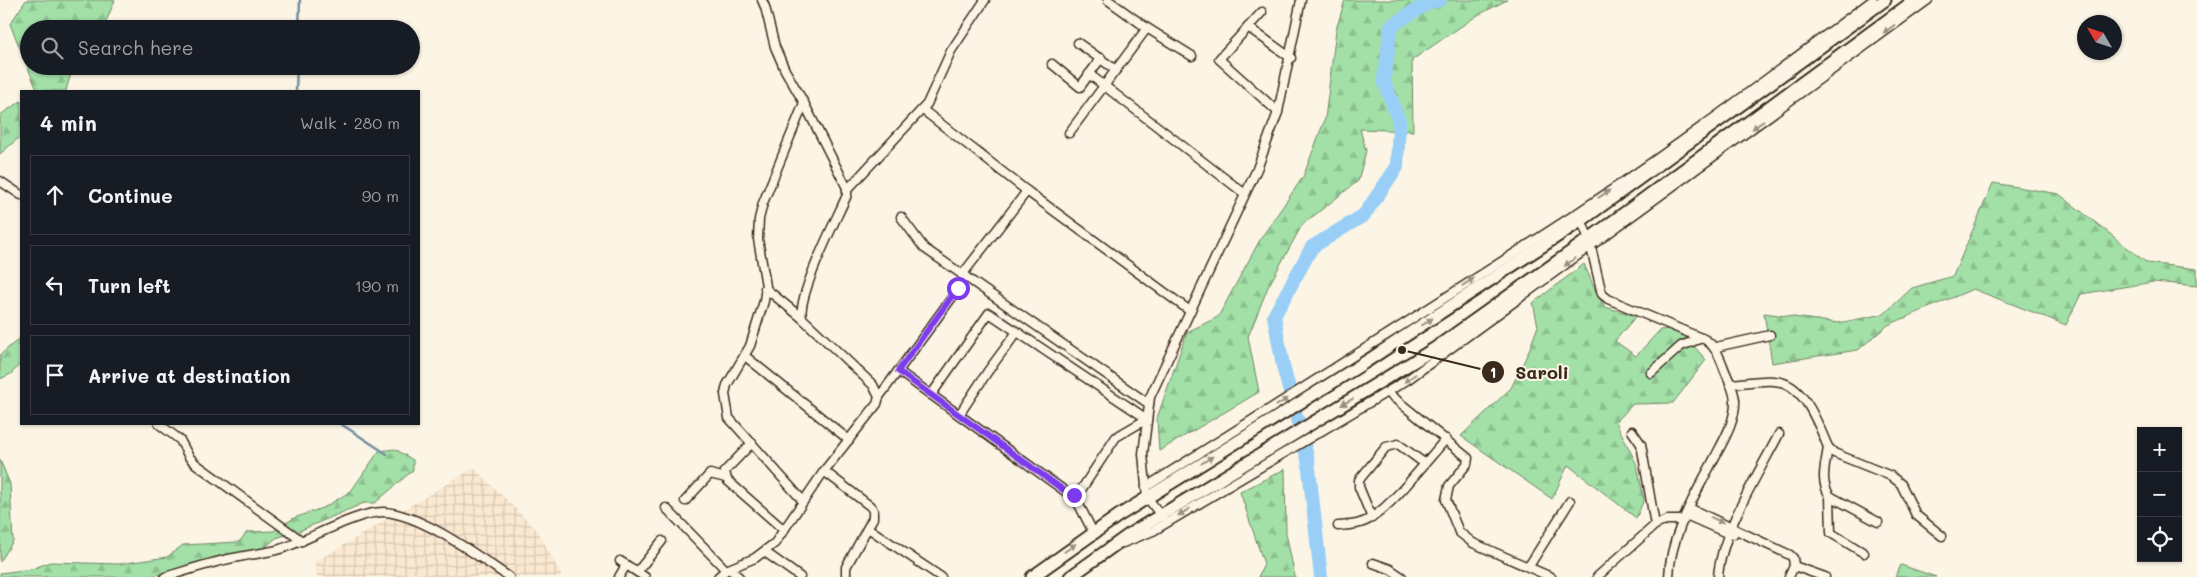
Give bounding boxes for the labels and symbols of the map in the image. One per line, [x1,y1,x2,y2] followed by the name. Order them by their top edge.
[2077,15,2122,60] north arrow
[1882,24,1896,34] one-way arrow
[1751,120,1765,130] one-way arrow
[1597,189,1611,199] one-way arrow
[1563,257,1577,267] one-way arrow
[947,277,970,300] route start
[1461,278,1474,287] one-way arrow
[1420,317,1434,326] one-way arrow
[1480,356,1579,389] callout: Saroli
[1515,360,1569,384] text: Saroli
[1490,362,1496,382] text: 1
[1403,373,1417,383] one-way arrow
[1275,397,1289,406] one-way arrow
[1340,397,1354,406] one-way arrow
[1201,456,1214,465] one-way arrow
[1063,484,1086,507] route end
[1178,508,1191,517] one-way arrow
[1710,517,1724,525] one-way arrow
[1064,543,1077,553] one-way arrow

